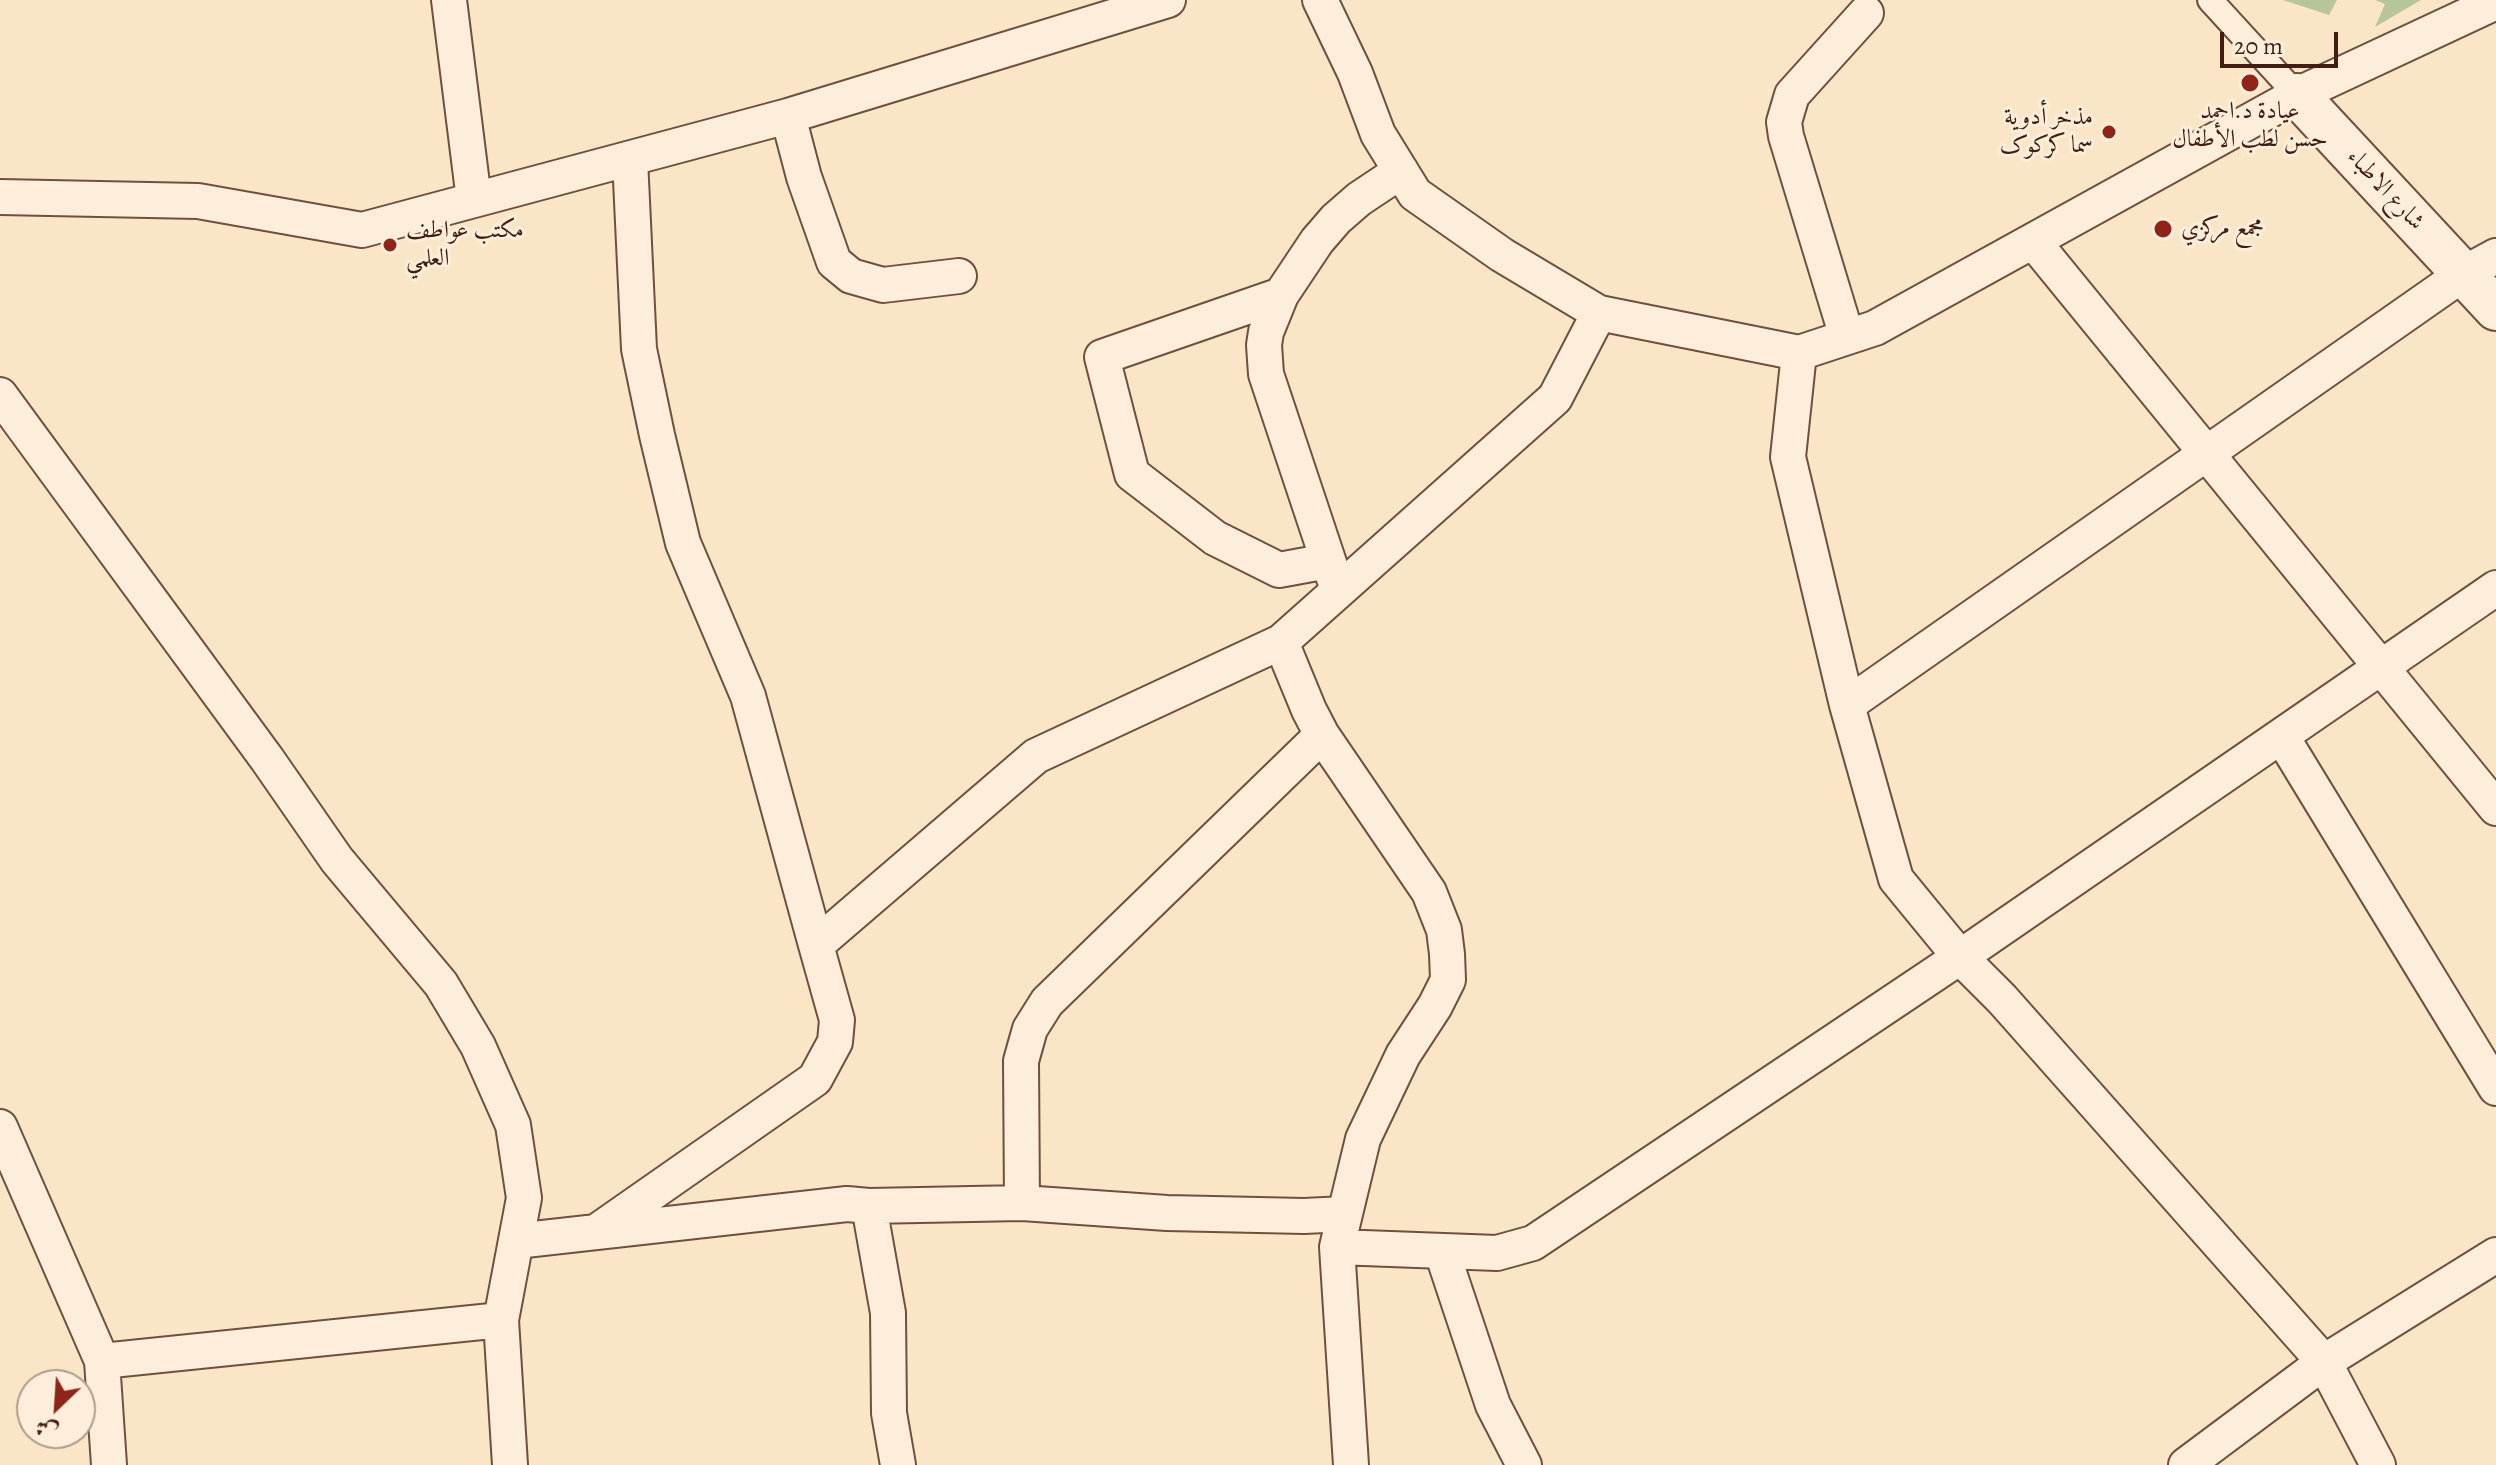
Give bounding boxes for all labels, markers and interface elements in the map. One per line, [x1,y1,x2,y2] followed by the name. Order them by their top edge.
[2224,16,2342,66] scale bar
[2234,30,2283,62] text: 20 m
[2239,72,2261,94] marker: عيادة د.احمد حسن لطب الأطفال
[2172,98,2328,154] place label: عيادة د.احمد حسن لطب الأطفال
[2000,104,2093,160] place label: مذخر أدویة سما کرکوک
[2100,123,2118,141] marker: مذخر أدویة سما کرکوک
[2340,143,2430,237] street label: شارع الاطباء
[2181,215,2264,243] place label: مجمع مركزي
[406,217,524,273] place label: مكتب عواطف العلمي
[2152,218,2174,240] marker: مجمع مركزي
[381,236,399,254] marker: مكتب عواطف العلمي
[16,1369,96,1449] north arrow
[30,1411,63,1447] text: ش

